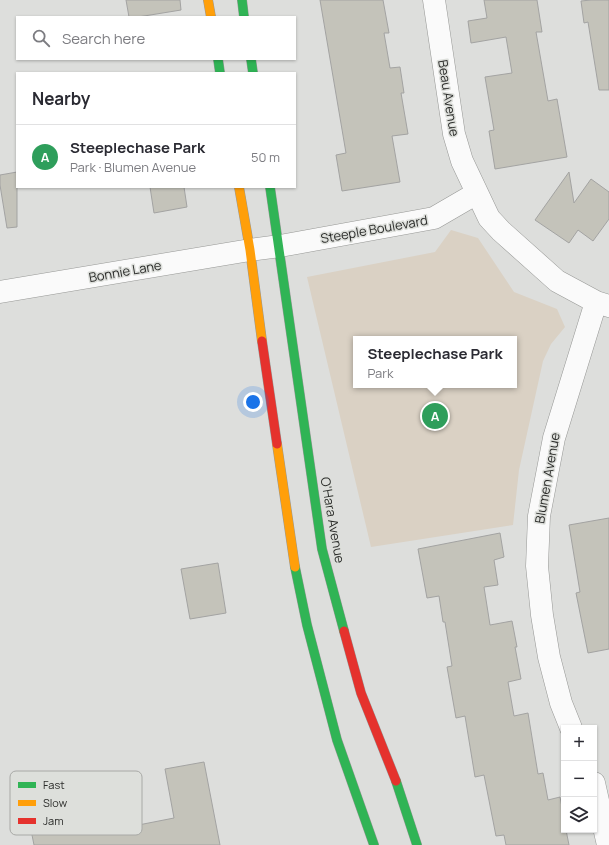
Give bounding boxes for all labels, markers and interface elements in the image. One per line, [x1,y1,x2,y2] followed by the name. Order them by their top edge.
[16,16,296,60] search box
[30,27,52,49] icon: search
[62,28,145,49] text: Search here
[434,58,464,138] street label: Beau Avenue
[32,87,90,110] text: Nearby
[70,137,205,158] text: Steeplechase Park
[41,148,49,166] text: A
[251,148,280,166] text: 50 m
[70,158,196,176] text: Park · Blumen Avenue
[319,211,429,247] street label: Steeple Boulevard
[87,256,163,286] street label: Bonnie Lane
[353,336,517,388] popup
[367,343,503,364] text: Steeplechase Park
[367,364,393,382] text: Park
[243,392,263,412] your location
[422,401,448,431] pin: A
[530,431,564,525] street label: Blumen Avenue
[317,476,349,565] street label: O'Hara Avenue
[561,725,597,833] map controls
[561,725,597,761] button: +
[561,761,597,797] button: −
[10,771,142,835] legend
[43,777,65,792] text: Fast
[43,795,68,810] text: Slow
[561,797,597,833] button: layers
[43,813,64,828] text: Jam

